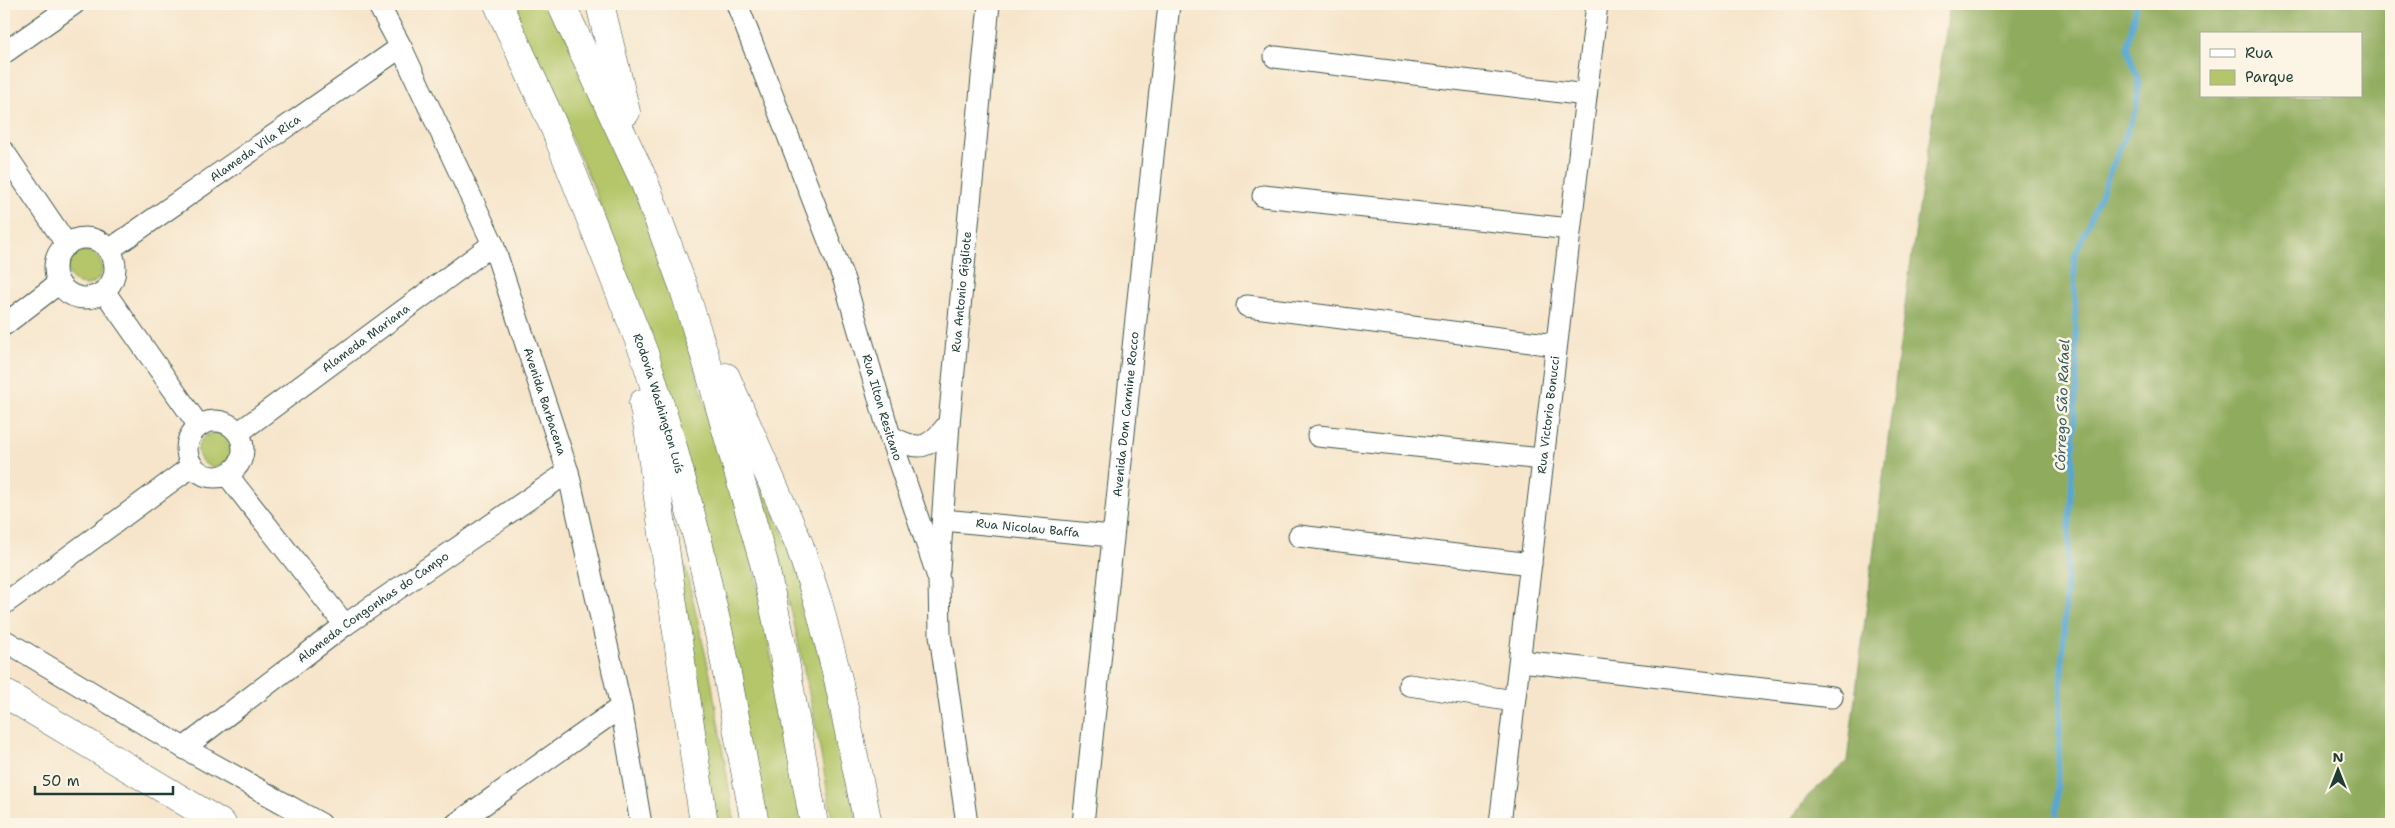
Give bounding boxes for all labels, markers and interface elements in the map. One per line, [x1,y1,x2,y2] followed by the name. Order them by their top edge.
[2200,32,2362,98] legend
[2245,43,2274,63] text: Rua
[2245,67,2294,87] text: Parque
[207,111,304,186] street label: Alameda Vila Rica
[948,230,975,353] street label: Rua Antonio Gigliote
[319,300,413,376] street label: Alameda Mariana
[629,331,688,475] street label: Rodovia Washington Luís
[1109,331,1143,498] street label: Avenida Dom Carmine Rocco
[2051,339,2073,471] water label: Córrego São Rafael
[520,346,570,458] street label: Avenida Barbacena
[858,352,906,463] street label: Rua Ilton Resitano
[1533,355,1563,475] street label: Rua Victorio Bonucci
[975,515,1081,541] street label: Rua Nicolau Baffa
[294,548,452,666] street label: Alameda Congonhas do Campo
[2312,746,2362,796] north arrow
[2332,748,2344,766] text: N
[35,763,172,795] scale bar
[42,771,80,791] text: 50 m

